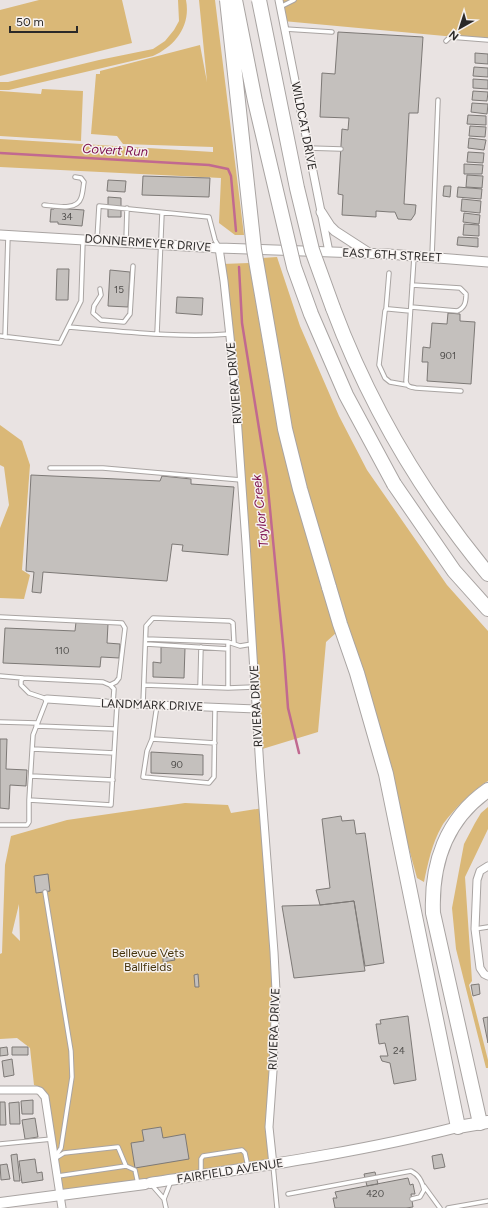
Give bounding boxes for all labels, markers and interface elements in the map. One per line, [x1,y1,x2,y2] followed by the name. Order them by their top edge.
[10,8,77,34] scale bar
[440,8,480,48] north arrow
[16,15,44,29] text: 50 m
[447,28,461,43] text: N
[289,81,319,171] street label: WILDCAT DRIVE
[82,141,148,159] water label: Covert Run
[61,210,73,223] house number: 34
[84,232,212,254] street label: DONNERMEYER DRIVE
[342,245,443,265] street label: EAST 6TH STREET
[114,283,124,296] house number: 15
[223,341,245,425] street label: RIVIERA DRIVE
[440,349,456,362] house number: 901
[249,473,271,548] water label: Taylor Creek
[55,644,69,657] house number: 110
[247,664,265,748] street label: RIVIERA DRIVE
[101,696,203,714] street label: LANDMARK DRIVE
[171,758,183,771] house number: 90
[112,946,185,974] park label: Bellevue Vets Ballfields
[266,988,282,1070] street label: RIVIERA DRIVE
[393,1044,405,1057] house number: 24
[176,1156,284,1186] street label: FAIRFIELD AVENUE
[366,1187,384,1200] house number: 420

